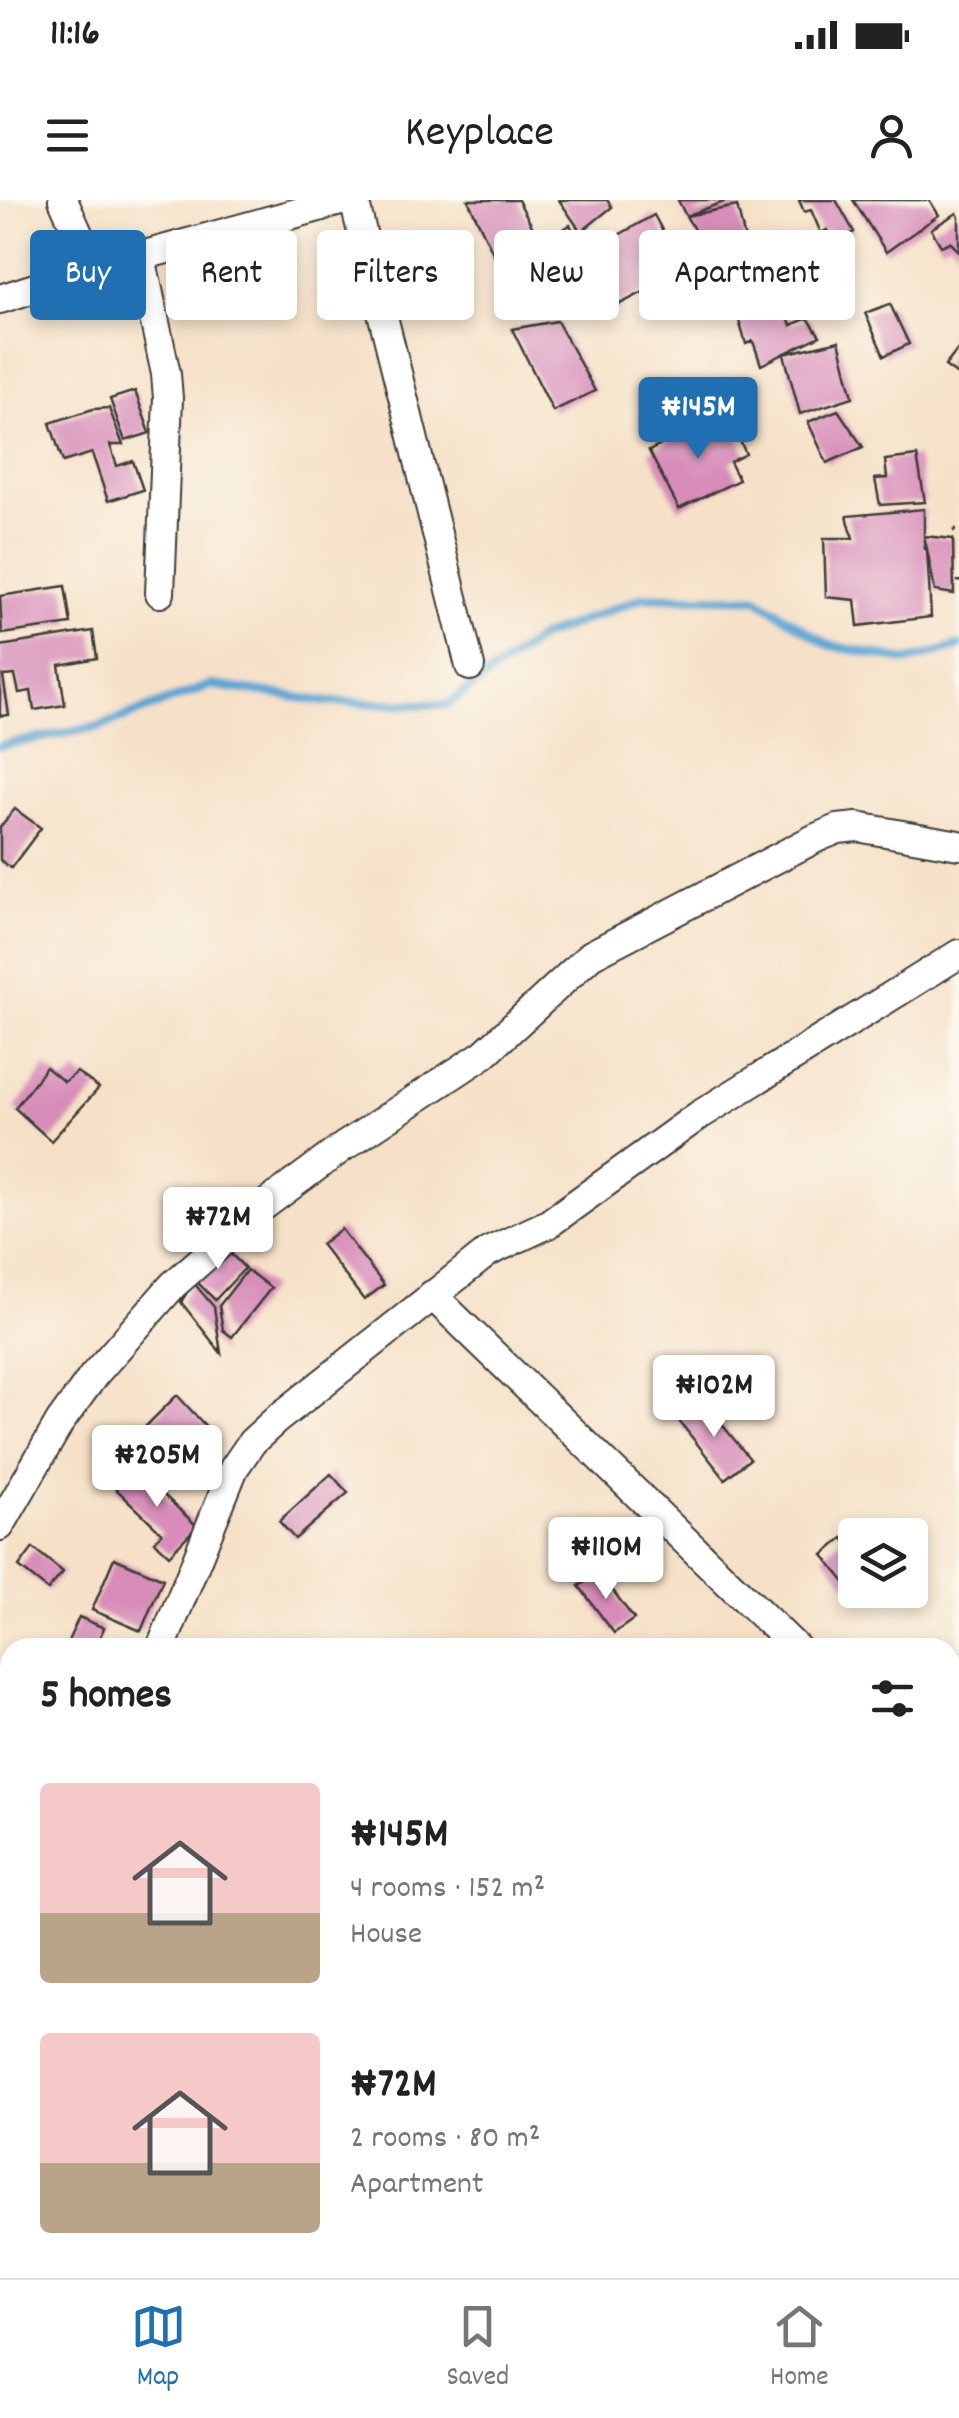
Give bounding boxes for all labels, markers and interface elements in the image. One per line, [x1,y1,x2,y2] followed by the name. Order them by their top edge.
[50,8,100,63] text: 11:16
[405,103,554,167] text: Keyplace
[40,108,95,163] icon: menu
[864,108,919,163] icon: person
[30,230,146,320] chip: Buy
[166,230,297,320] chip: Rent
[317,230,474,320] chip: Filters
[494,230,619,320] chip: New
[639,230,855,320] chip: Apartment
[628,377,768,462] pin: ₦145M
[661,386,735,432] text: ₦145M
[159,1187,277,1272] pin: ₦72M
[185,1196,251,1242] text: ₦72M
[644,1355,784,1440] pin: ₦102M
[675,1364,753,1410] text: ₦102M
[87,1425,227,1510] pin: ₦205M
[114,1434,200,1480] text: ₦205M
[536,1517,676,1602] pin: ₦110M
[838,1518,928,1608] map controls
[838,1518,928,1608] button: layers
[570,1526,642,1572] text: ₦110M
[40,1668,172,1728] text: 5 homes
[865,1671,920,1726] icon: filters
[350,1807,448,1867] text: ₦145M
[120,1823,240,1943] icon: home
[350,1867,545,1913] text: 4 rooms · 152 m²
[350,1913,422,1959] text: House
[350,2057,437,2117] text: ₦72M
[120,2073,240,2193] icon: home
[350,2117,540,2163] text: 2 rooms · 80 m²
[350,2163,484,2209] text: Apartment
[131,2299,186,2399] tab: Map
[447,2299,509,2399] tab: Saved
[770,2299,828,2399] tab: Home

